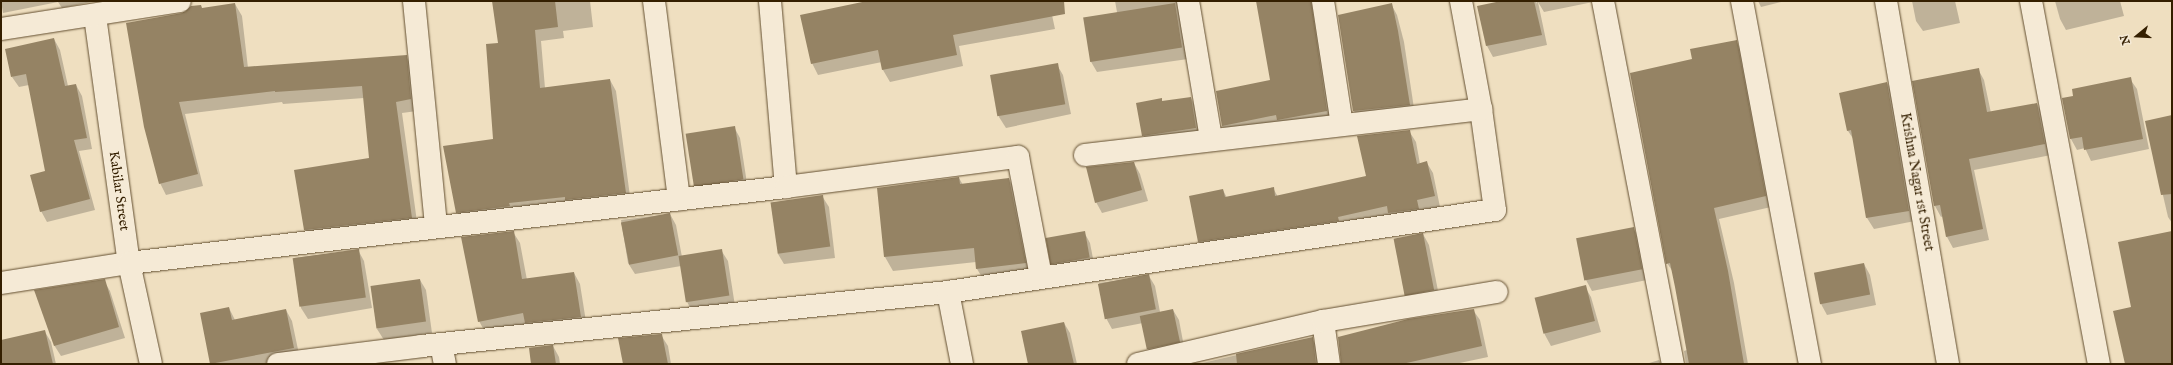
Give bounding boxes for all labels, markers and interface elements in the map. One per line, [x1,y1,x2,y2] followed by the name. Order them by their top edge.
[2117,16,2157,56] north arrow
[2117,33,2134,46] text: N
[1897,111,1937,253] street label: Krishna Nagar 1st Street
[105,150,133,232] street label: Kabilar Street

